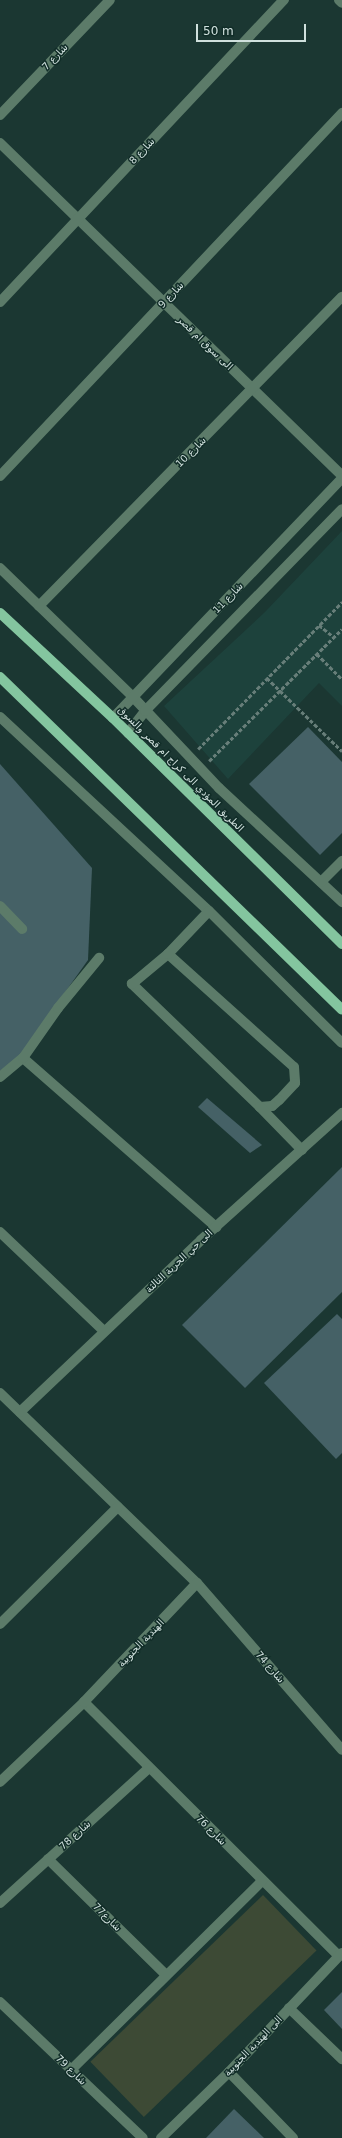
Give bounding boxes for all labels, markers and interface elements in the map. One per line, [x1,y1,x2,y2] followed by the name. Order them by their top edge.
[198,16,308,42] scale bar
[203,24,234,38] text: 50 m
[40,41,70,73] street label: شارع 7
[127,135,157,167] street label: شارع 8
[156,279,186,311] street label: شارع 9
[175,313,235,373] street label: الى سوق ام قصر
[173,434,209,470] street label: شارع 10
[210,580,246,616] street label: شارع 11
[116,704,246,834] street label: الطريق المؤدي الى كراج ام قصر والسوق
[143,1227,215,1295] street label: الى حي الحرية الثالثة
[115,1617,167,1669] street label: الهندية الجنوبية
[253,1649,287,1685] street label: شارع 74
[193,1812,229,1848] street label: شارع 76
[57,1818,93,1852] street label: شارع 78
[90,1900,124,1934] street label: شارع77
[221,2013,285,2079] street label: الى الهندية الجنوبية
[53,2052,89,2088] street label: شارع 79

